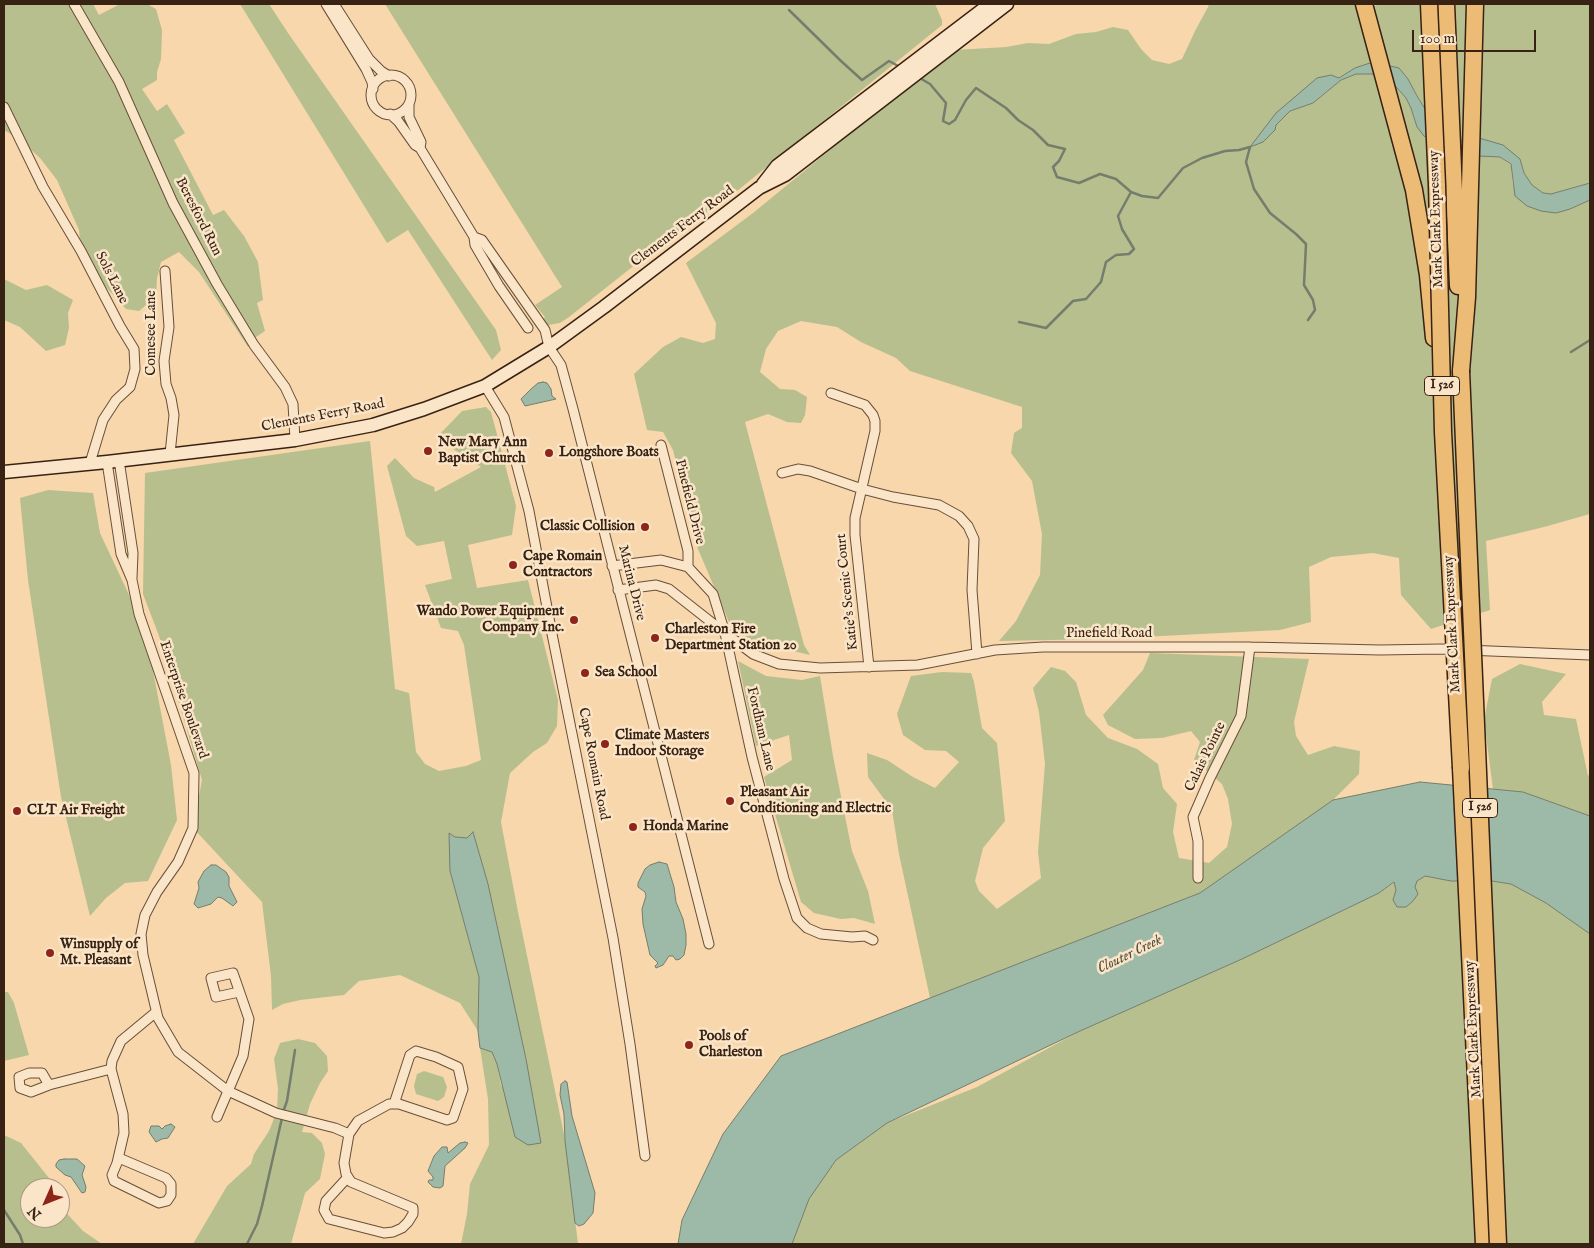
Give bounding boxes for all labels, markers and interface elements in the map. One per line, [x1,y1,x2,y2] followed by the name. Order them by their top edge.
[1414,20,1538,52] scale bar
[1420,29,1455,48] text: 100 m
[1426,150,1448,288] street label: Mark Clark Expressway
[171,175,225,259] street label: Beresford Run
[628,183,738,271] street label: Clements Ferry Road
[91,249,131,307] street label: Sols Lane
[144,290,160,376] street label: Comesee Lane
[1424,376,1460,396] road number: I 526
[260,396,386,436] street label: Clements Ferry Road
[438,435,527,468] place label: New Mary Ann Baptist Church
[422,445,434,457] marker: New Mary Ann Baptist Church
[559,445,659,461] place label: Longshore Boats
[543,447,555,459] marker: Longshore Boats
[670,458,708,546] street label: Pinefield Drive
[540,519,635,535] place label: Classic Collision
[639,521,651,533] marker: Classic Collision
[834,533,862,651] street label: Katie's Scenic Court
[614,543,648,623] street label: Marina Drive
[523,549,602,582] place label: Cape Romain Contractors
[1441,555,1465,693] street label: Mark Clark Expressway
[507,559,519,571] marker: Cape Romain Contractors
[416,604,564,636] place label: Wando Power Equipment Company Inc.
[568,614,580,626] marker: Wando Power Equipment Company Inc.
[665,622,797,654] place label: Charleston Fire Department Station 20
[1066,626,1152,642] street label: Pinefield Road
[649,632,661,644] marker: Charleston Fire Department Station 20
[155,639,211,761] street label: Enterprise Boulevard
[595,665,657,681] place label: Sea School
[579,667,591,679] marker: Sea School
[742,685,778,773] street label: Fordham Lane
[574,706,612,822] street label: Cape Romain Road
[1182,719,1230,795] street label: Calais Pointe
[615,728,709,760] place label: Climate Masters Indoor Storage
[599,738,611,750] marker: Climate Masters Indoor Storage
[740,785,891,818] place label: Pleasant Air Conditioning and Electric
[724,795,736,807] marker: Pleasant Air Conditioning and Electric
[1462,798,1498,818] road number: I 526
[27,803,125,819] place label: CLT Air Freight
[11,805,23,817] marker: CLT Air Freight
[643,819,728,835] place label: Honda Marine
[627,821,639,833] marker: Honda Marine
[1095,932,1165,978] water label: Clouter Creek
[60,937,138,970] place label: Winsupply of Mt. Pleasant
[44,947,56,959] marker: Winsupply of Mt. Pleasant
[1462,960,1486,1098] street label: Mark Clark Expressway
[699,1029,762,1062] place label: Pools of Charleston
[683,1039,695,1051] marker: Pools of Charleston
[20,1178,70,1228] north arrow
[24,1202,46,1223] text: N

